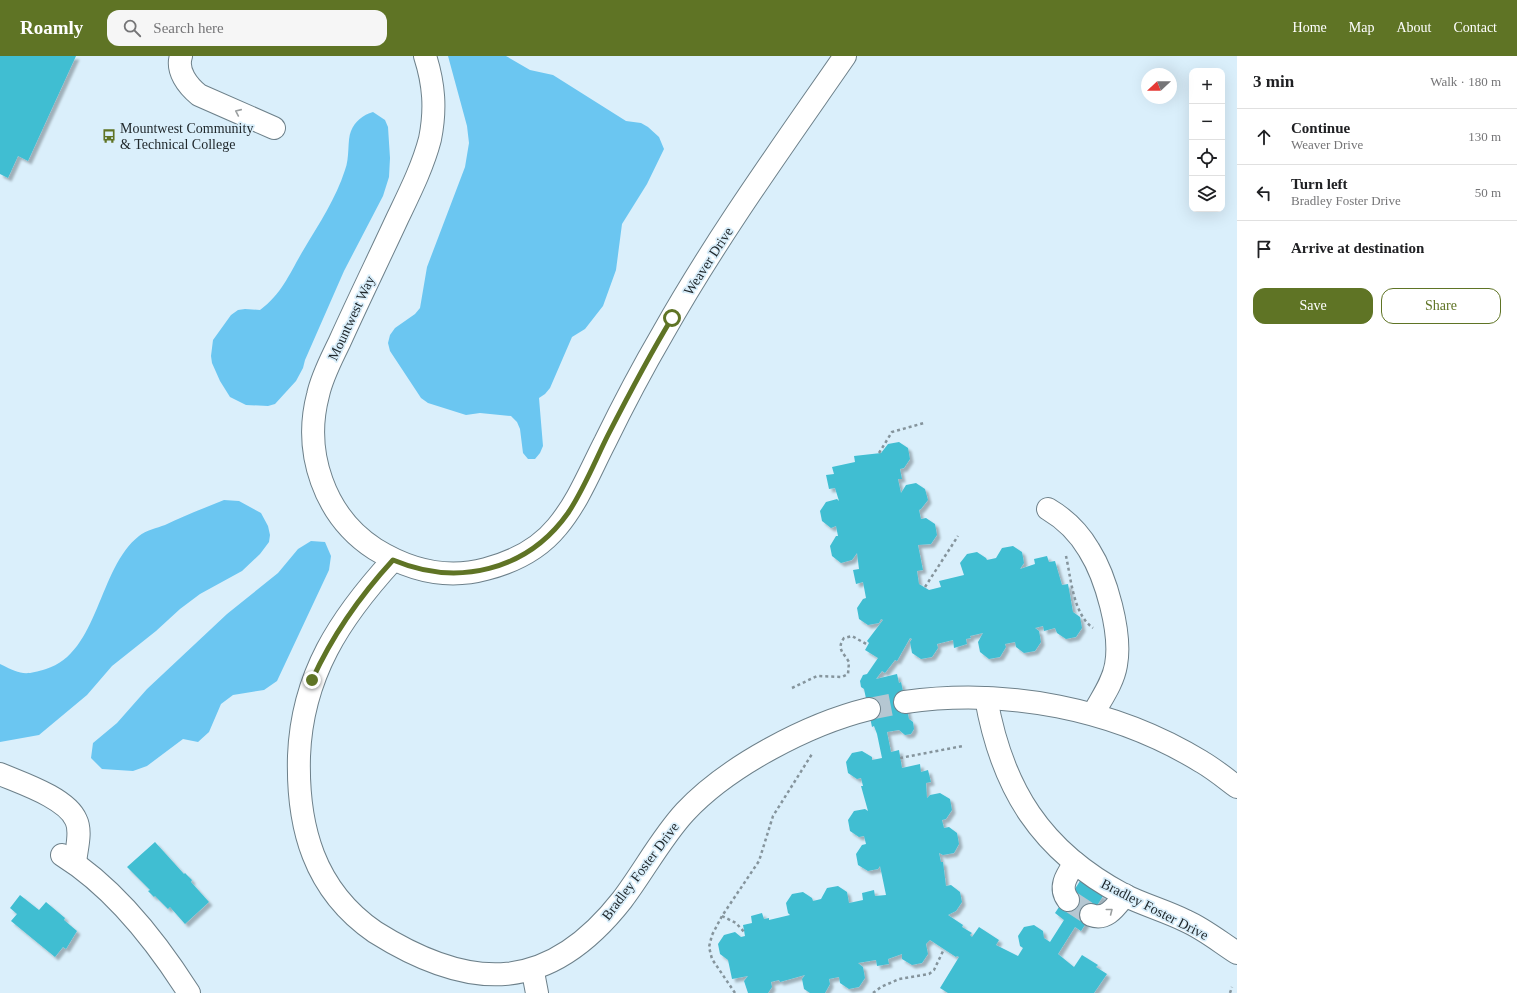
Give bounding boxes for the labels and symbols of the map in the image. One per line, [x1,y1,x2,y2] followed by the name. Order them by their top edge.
[1141,68,1177,104] north arrow
[235,109,243,117] one-way arrow
[120,121,253,152] place label: Mountwest Community & Technical College
[101,128,117,144] bus stop icon: Mountwest Community & Technical College
[681,225,736,298] street label: Weaver Drive
[325,274,378,363] street label: Mountwest Way
[663,309,681,327] route start
[303,671,321,689] route end
[599,820,682,923] street label: Bradley Foster Drive
[1099,876,1211,943] street label: Bradley Foster Drive
[1106,909,1113,916] one-way arrow

